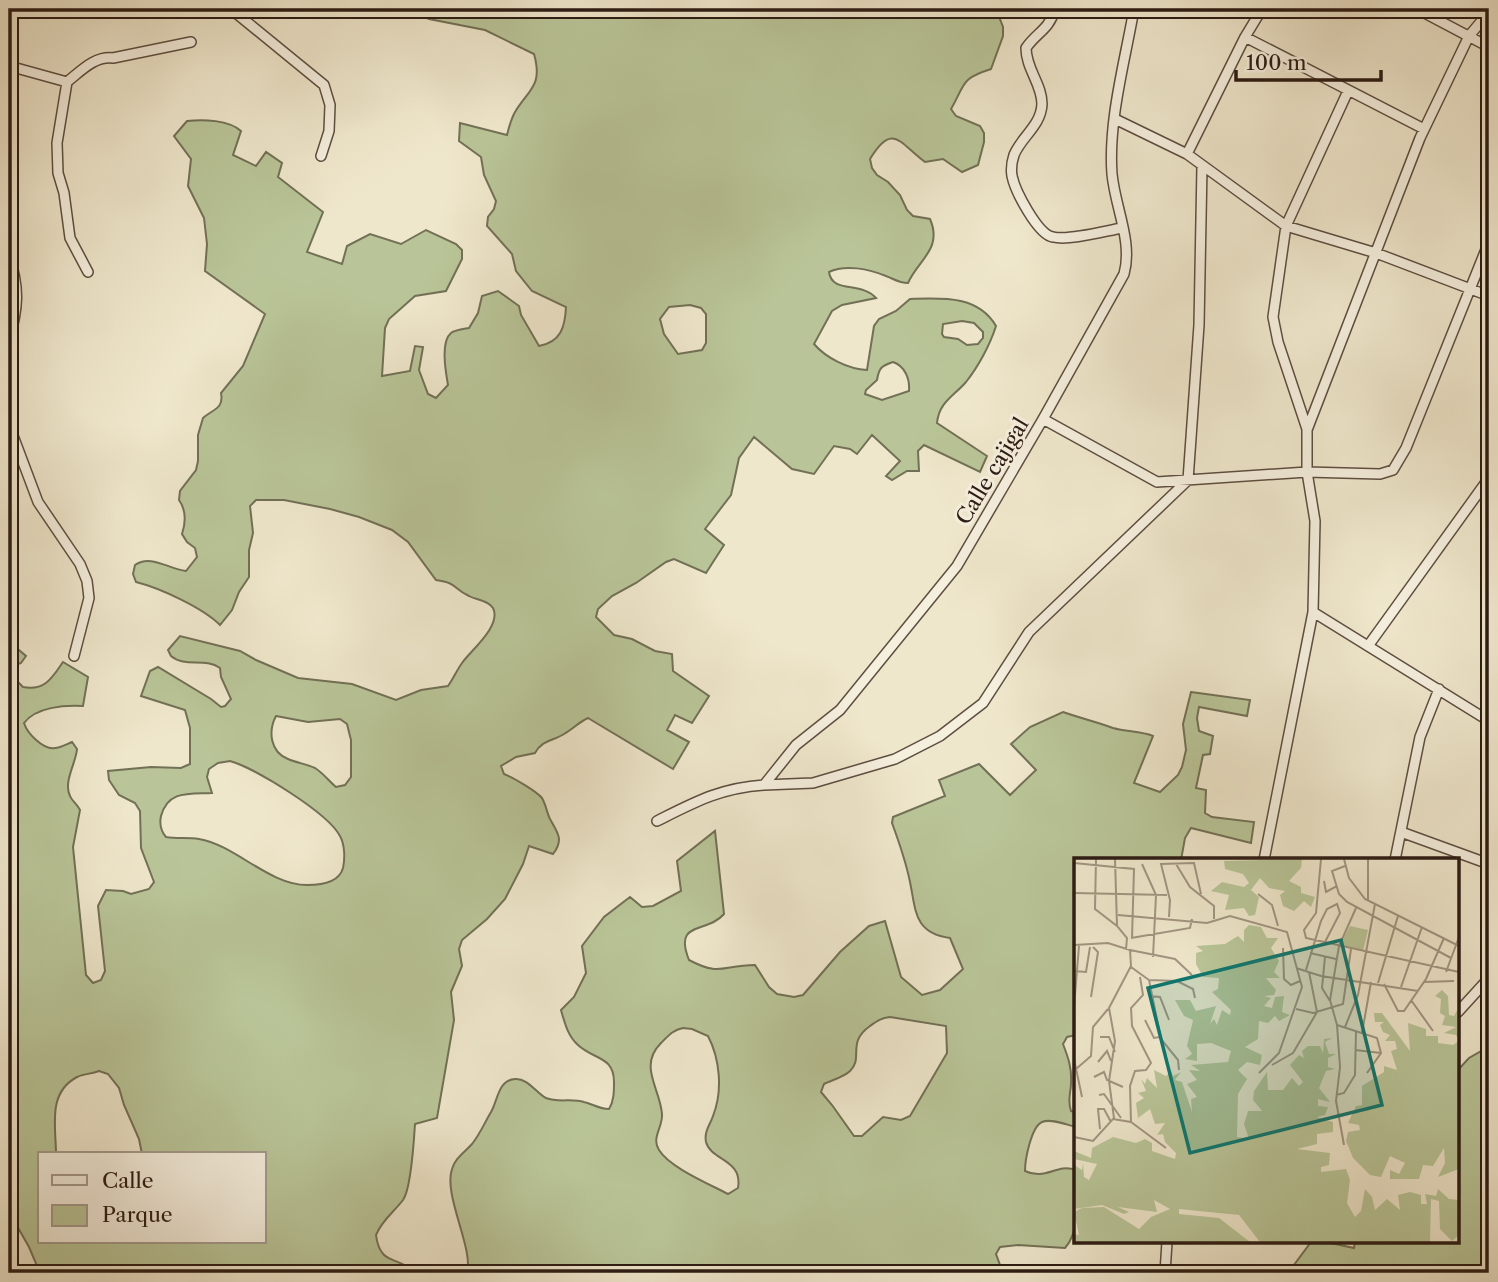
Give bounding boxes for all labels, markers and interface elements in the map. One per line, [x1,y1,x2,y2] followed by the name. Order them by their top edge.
[1236,38,1381,82] scale bar
[1246,50,1307,75] text: 100 m
[950,413,1034,529] street label: Calle cajigal
[1074,858,1460,1244] inset map
[38,1152,266,1244] legend
[102,1168,154,1193] text: Calle
[102,1202,173,1227] text: Parque

